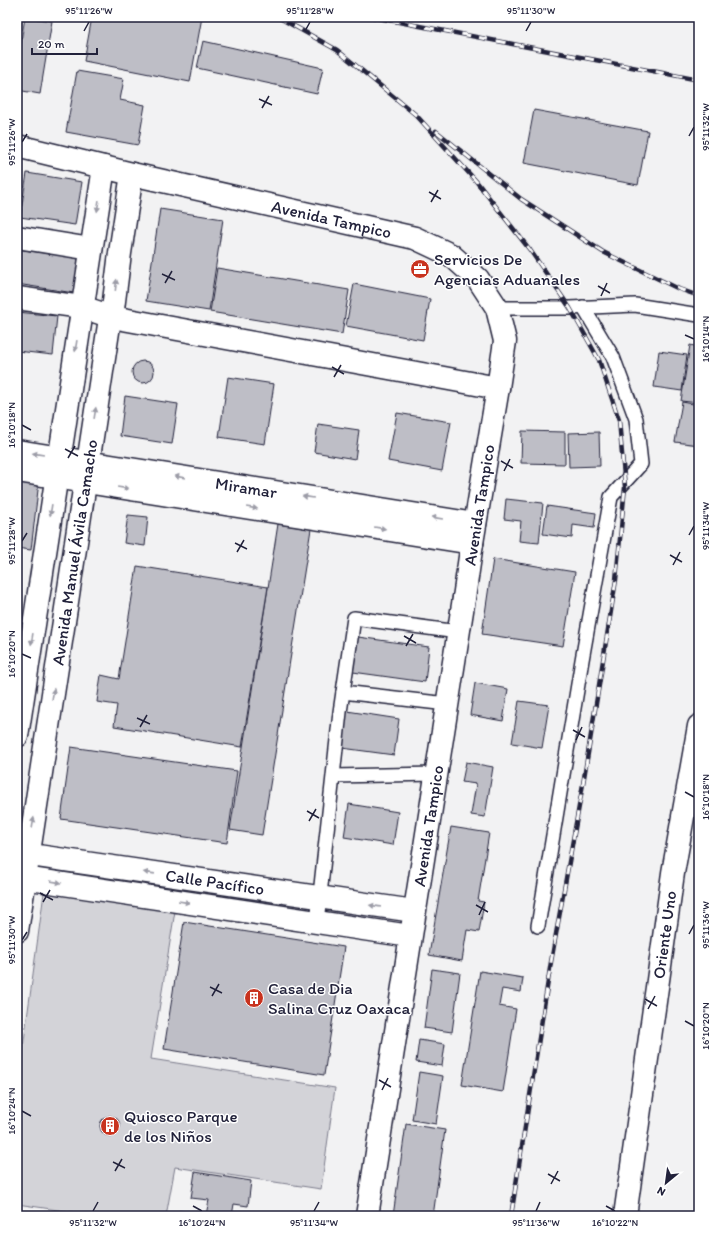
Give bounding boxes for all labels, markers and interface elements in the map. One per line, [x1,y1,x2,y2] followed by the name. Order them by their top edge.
[65,4,113,17] text: 95°11'26"W
[286,4,334,17] text: 95°11'28"W
[507,4,556,17] text: 95°11'30"W
[32,30,97,56] scale bar
[38,37,65,51] text: 20 m
[699,103,712,151] text: 95°11'32"W
[5,118,18,166] text: 95°11'26"W
[270,196,393,242] street label: Avenida Tampico
[95,200,101,212] one-way arrow
[434,249,580,289] place label: Servicios De Agencias Aduanales
[409,258,431,280] office icon: Servicios De Agencias Aduanales
[113,279,119,291] one-way arrow
[699,315,712,362] text: 16°10'14"N
[73,340,79,352] one-way arrow
[5,402,18,448] text: 16°10'18"N
[93,407,99,420] one-way arrow
[47,438,101,667] street label: Avenida Manuel Ávila Camacho
[460,443,498,567] street label: Avenida Tampico
[32,451,44,457] one-way arrow
[214,473,279,502] street label: Miramar
[174,474,186,480] one-way arrow
[117,485,130,491] one-way arrow
[302,494,314,500] one-way arrow
[699,501,712,550] text: 95°11'34"W
[48,504,54,516] one-way arrow
[246,505,258,511] one-way arrow
[431,515,443,521] one-way arrow
[5,517,18,565] text: 95°11'28"W
[374,525,386,531] one-way arrow
[5,630,18,678] text: 16°10'20"N
[29,633,35,645] one-way arrow
[50,688,56,700] one-way arrow
[409,764,448,888] street label: Avenida Tampico
[699,774,712,820] text: 16°10'18"N
[30,817,36,829] one-way arrow
[164,865,266,899] street label: Calle Pacífico
[143,870,156,876] one-way arrow
[50,879,62,885] one-way arrow
[648,890,680,980] street label: Oriente Uno
[178,899,190,905] one-way arrow
[699,901,712,949] text: 95°11'36"W
[369,903,381,909] one-way arrow
[5,915,18,964] text: 95°11'30"W
[268,978,411,1018] place label: Casa de Dia Salina Cruz Oaxaca
[243,987,265,1009] building icon: Casa de Dia Salina Cruz Oaxaca
[699,1002,712,1050] text: 16°10'20"N
[5,1087,18,1135] text: 16°10'24"N
[124,1106,238,1146] place label: Quiosco Parque de los Niños
[99,1115,121,1137] building icon: Quiosco Parque de los Niños
[646,1163,686,1203] north arrow
[655,1184,668,1199] text: N
[69,1216,117,1229] text: 95°11'32"W
[178,1216,226,1229] text: 16°10'24"N
[290,1216,339,1229] text: 95°11'34"W
[512,1216,560,1229] text: 95°11'36"W
[592,1216,638,1229] text: 16°10'22"N

